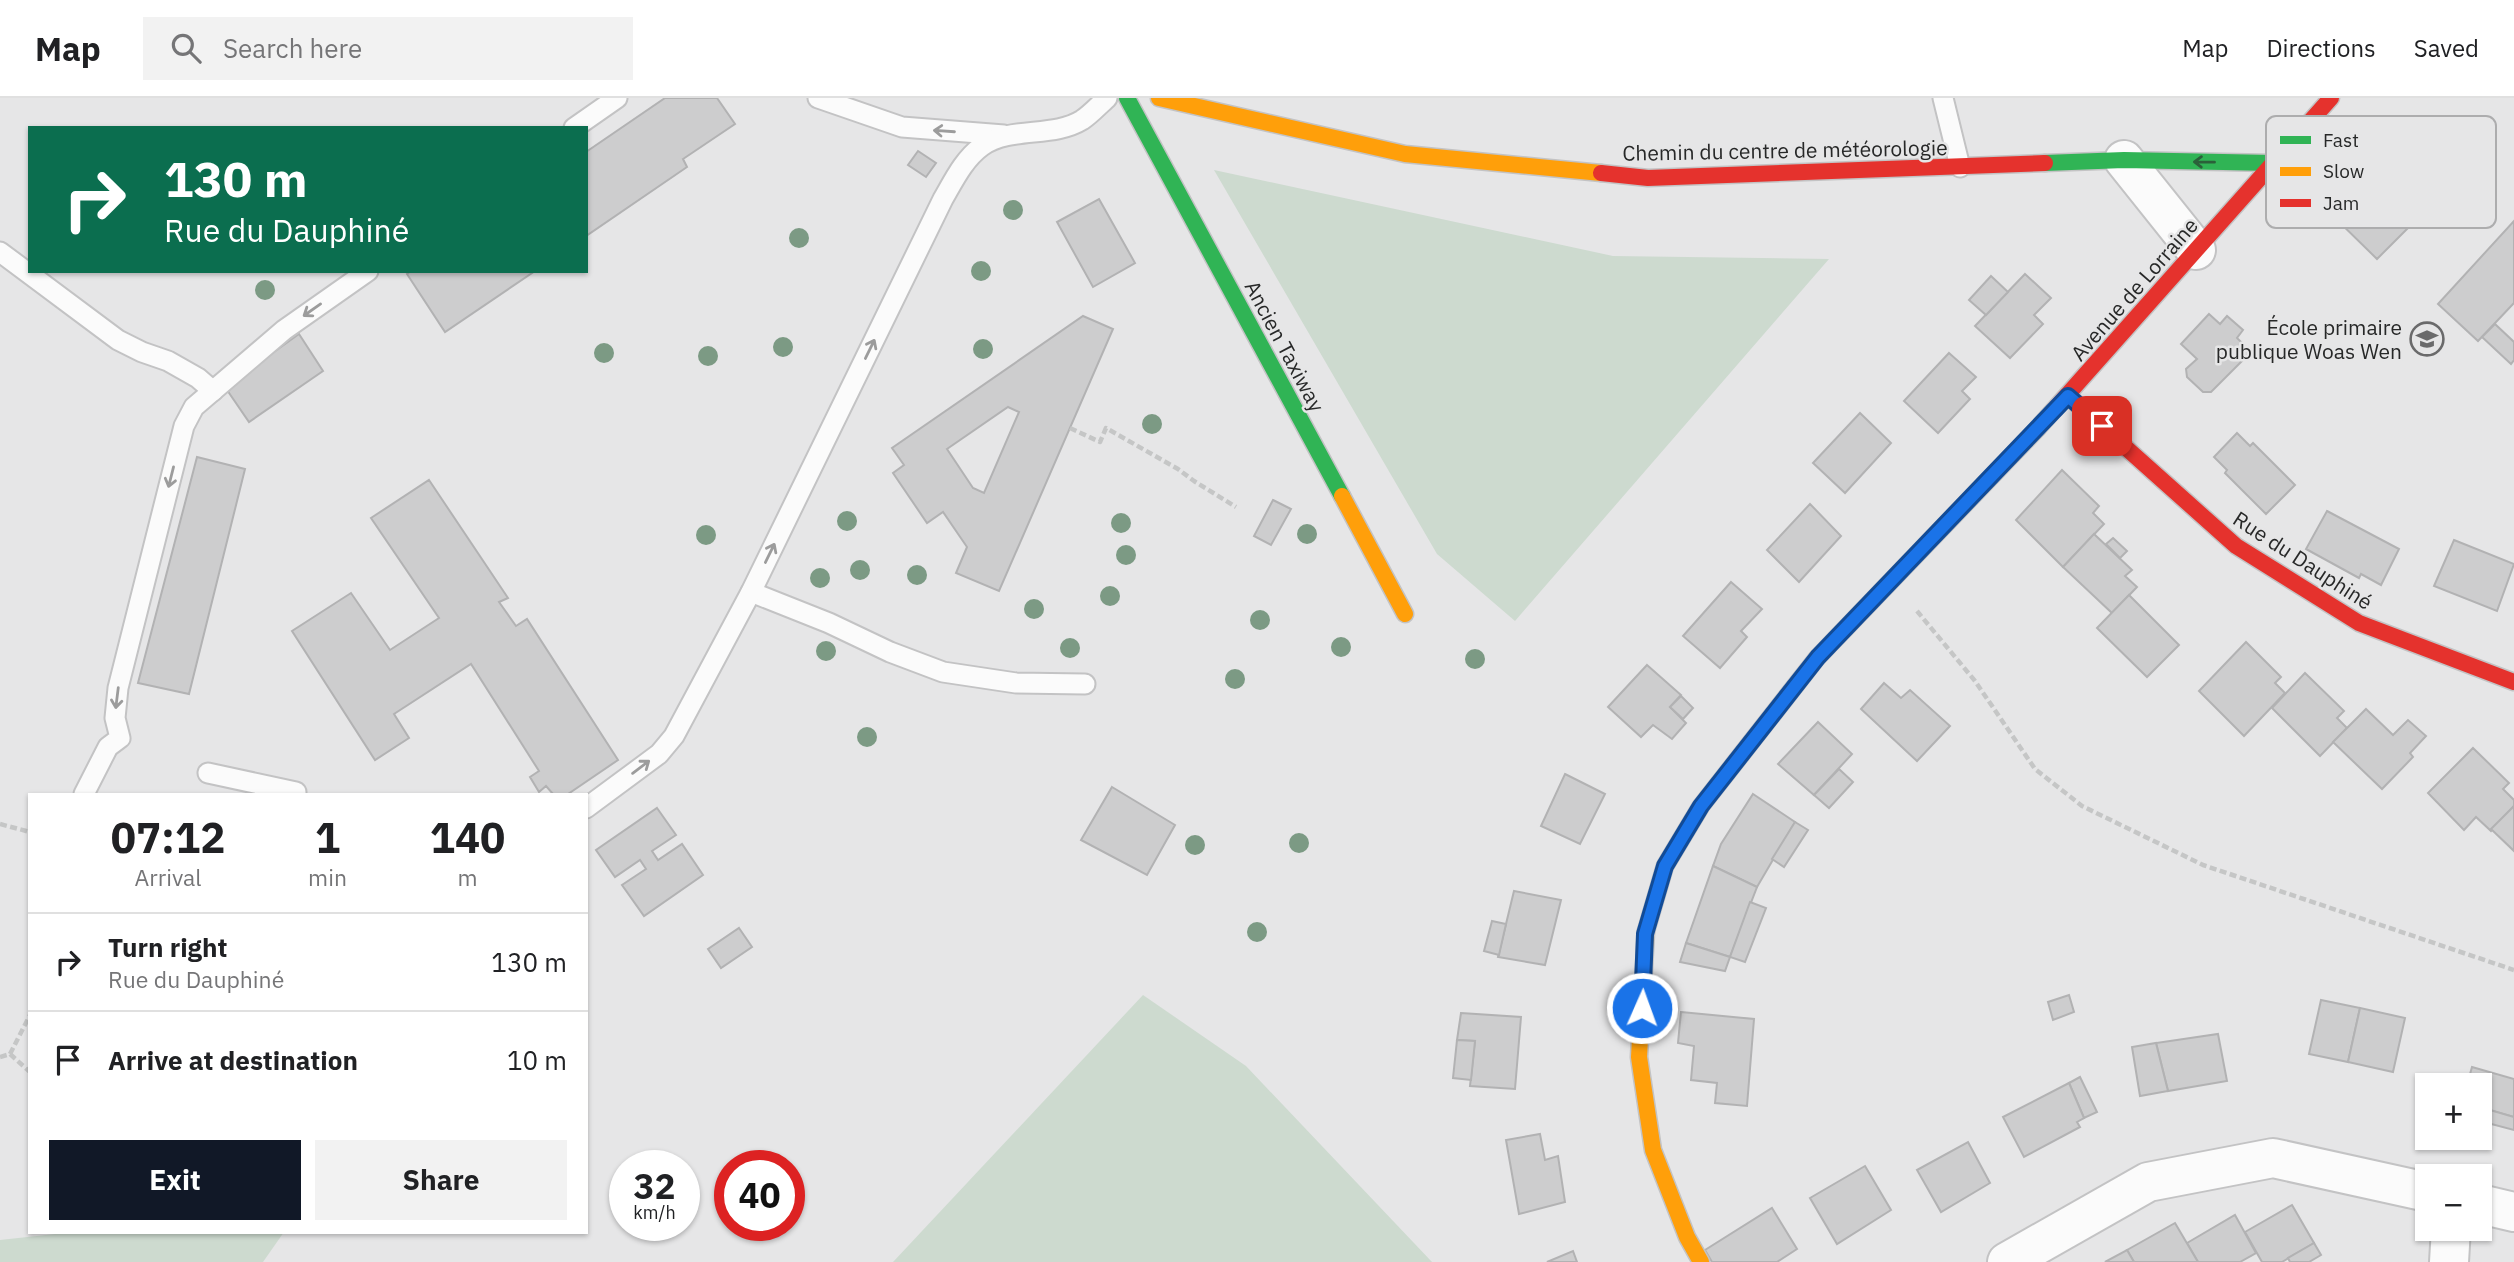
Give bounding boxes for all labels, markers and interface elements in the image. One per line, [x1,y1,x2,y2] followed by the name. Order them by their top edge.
[143,17,633,80] search box
[35,27,101,70] text: Map
[167,29,205,67] icon: search
[223,31,362,65] text: Search here
[2182,32,2228,64] text: Map
[2266,32,2376,64] text: Directions
[2414,32,2479,64] text: Saved
[2266,116,2496,228] legend
[933,124,956,137] one-way arrow
[2323,128,2359,152] text: Fast
[1622,133,1948,167] street label: Chemin du centre de météorologie
[164,147,308,210] text: 130 m
[49,154,140,245] icon: right
[2192,155,2215,168] one-way arrow
[2323,159,2364,183] text: Slow
[2323,191,2359,215] text: Jam
[164,209,409,251] text: Rue du Dauphiné
[2064,211,2204,367] street label: Avenue de Lorraine
[1239,276,1332,417] street label: Ancien Taxiway
[303,303,322,317] one-way arrow
[2216,313,2402,365] place label: École primaire publique Woas Wen
[2408,320,2446,358] school or university icon: École primaire publique Woas Wen
[863,339,877,360] one-way arrow
[2072,396,2132,456] pin
[2083,407,2121,445] icon: arrive
[164,466,177,488] one-way arrow
[2228,504,2378,616] street label: Rue du Dauphiné
[763,543,777,564] one-way arrow
[111,687,124,709] one-way arrow
[631,760,650,774] one-way arrow
[111,810,225,865] text: 07:12
[315,810,340,865] text: 1
[430,810,505,865] text: 140
[135,862,202,892] text: Arrival
[308,862,347,892] text: min
[457,862,478,892] text: m
[108,930,227,964] text: Turn right
[49,943,87,981] icon: right
[491,945,567,979] text: 130 m
[108,964,284,994] text: Rue du Dauphiné
[1605,971,1679,1045] position arrow
[49,1041,87,1079] icon: arrive
[108,1043,358,1077] text: Arrive at destination
[507,1043,567,1077] text: 10 m
[2415,1073,2492,1241] map controls
[2415,1073,2492,1150] button: +
[49,1140,301,1220] button: Exit
[315,1140,567,1220] button: Share
[714,1150,805,1241] speed limit sign: 40
[633,1163,676,1209] text: 32
[2415,1164,2492,1241] button: −
[633,1201,676,1224] text: km/h

